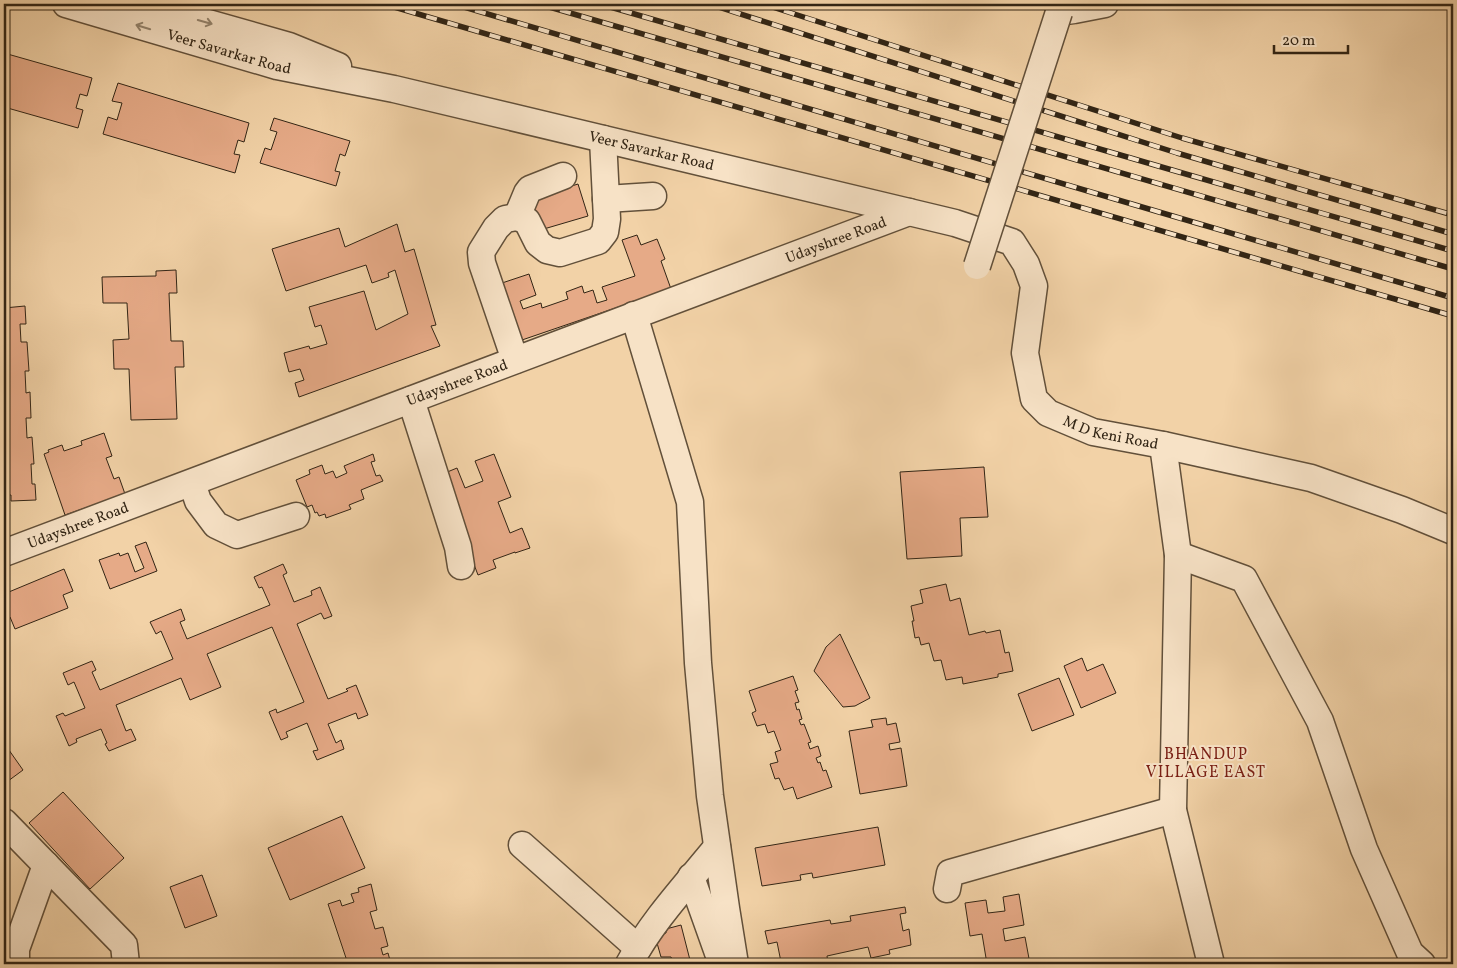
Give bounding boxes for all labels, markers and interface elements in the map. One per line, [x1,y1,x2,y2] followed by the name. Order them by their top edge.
[196,18,212,28] one-way arrow
[136,21,152,31] one-way arrow
[1274,22,1348,54] scale bar
[164,25,293,81] street label: Veer Savarkar Road
[1282,31,1315,52] text: 20 m
[586,127,716,177] street label: Veer Savarkar Road
[783,212,890,270] street label: Udayshree Road
[404,355,511,412] street label: Udayshree Road
[1059,411,1160,456] street label: M D Keni Road
[25,498,132,555] street label: Udayshree Road
[1146,744,1266,784] district label: BHANDUP VILLAGE EAST

